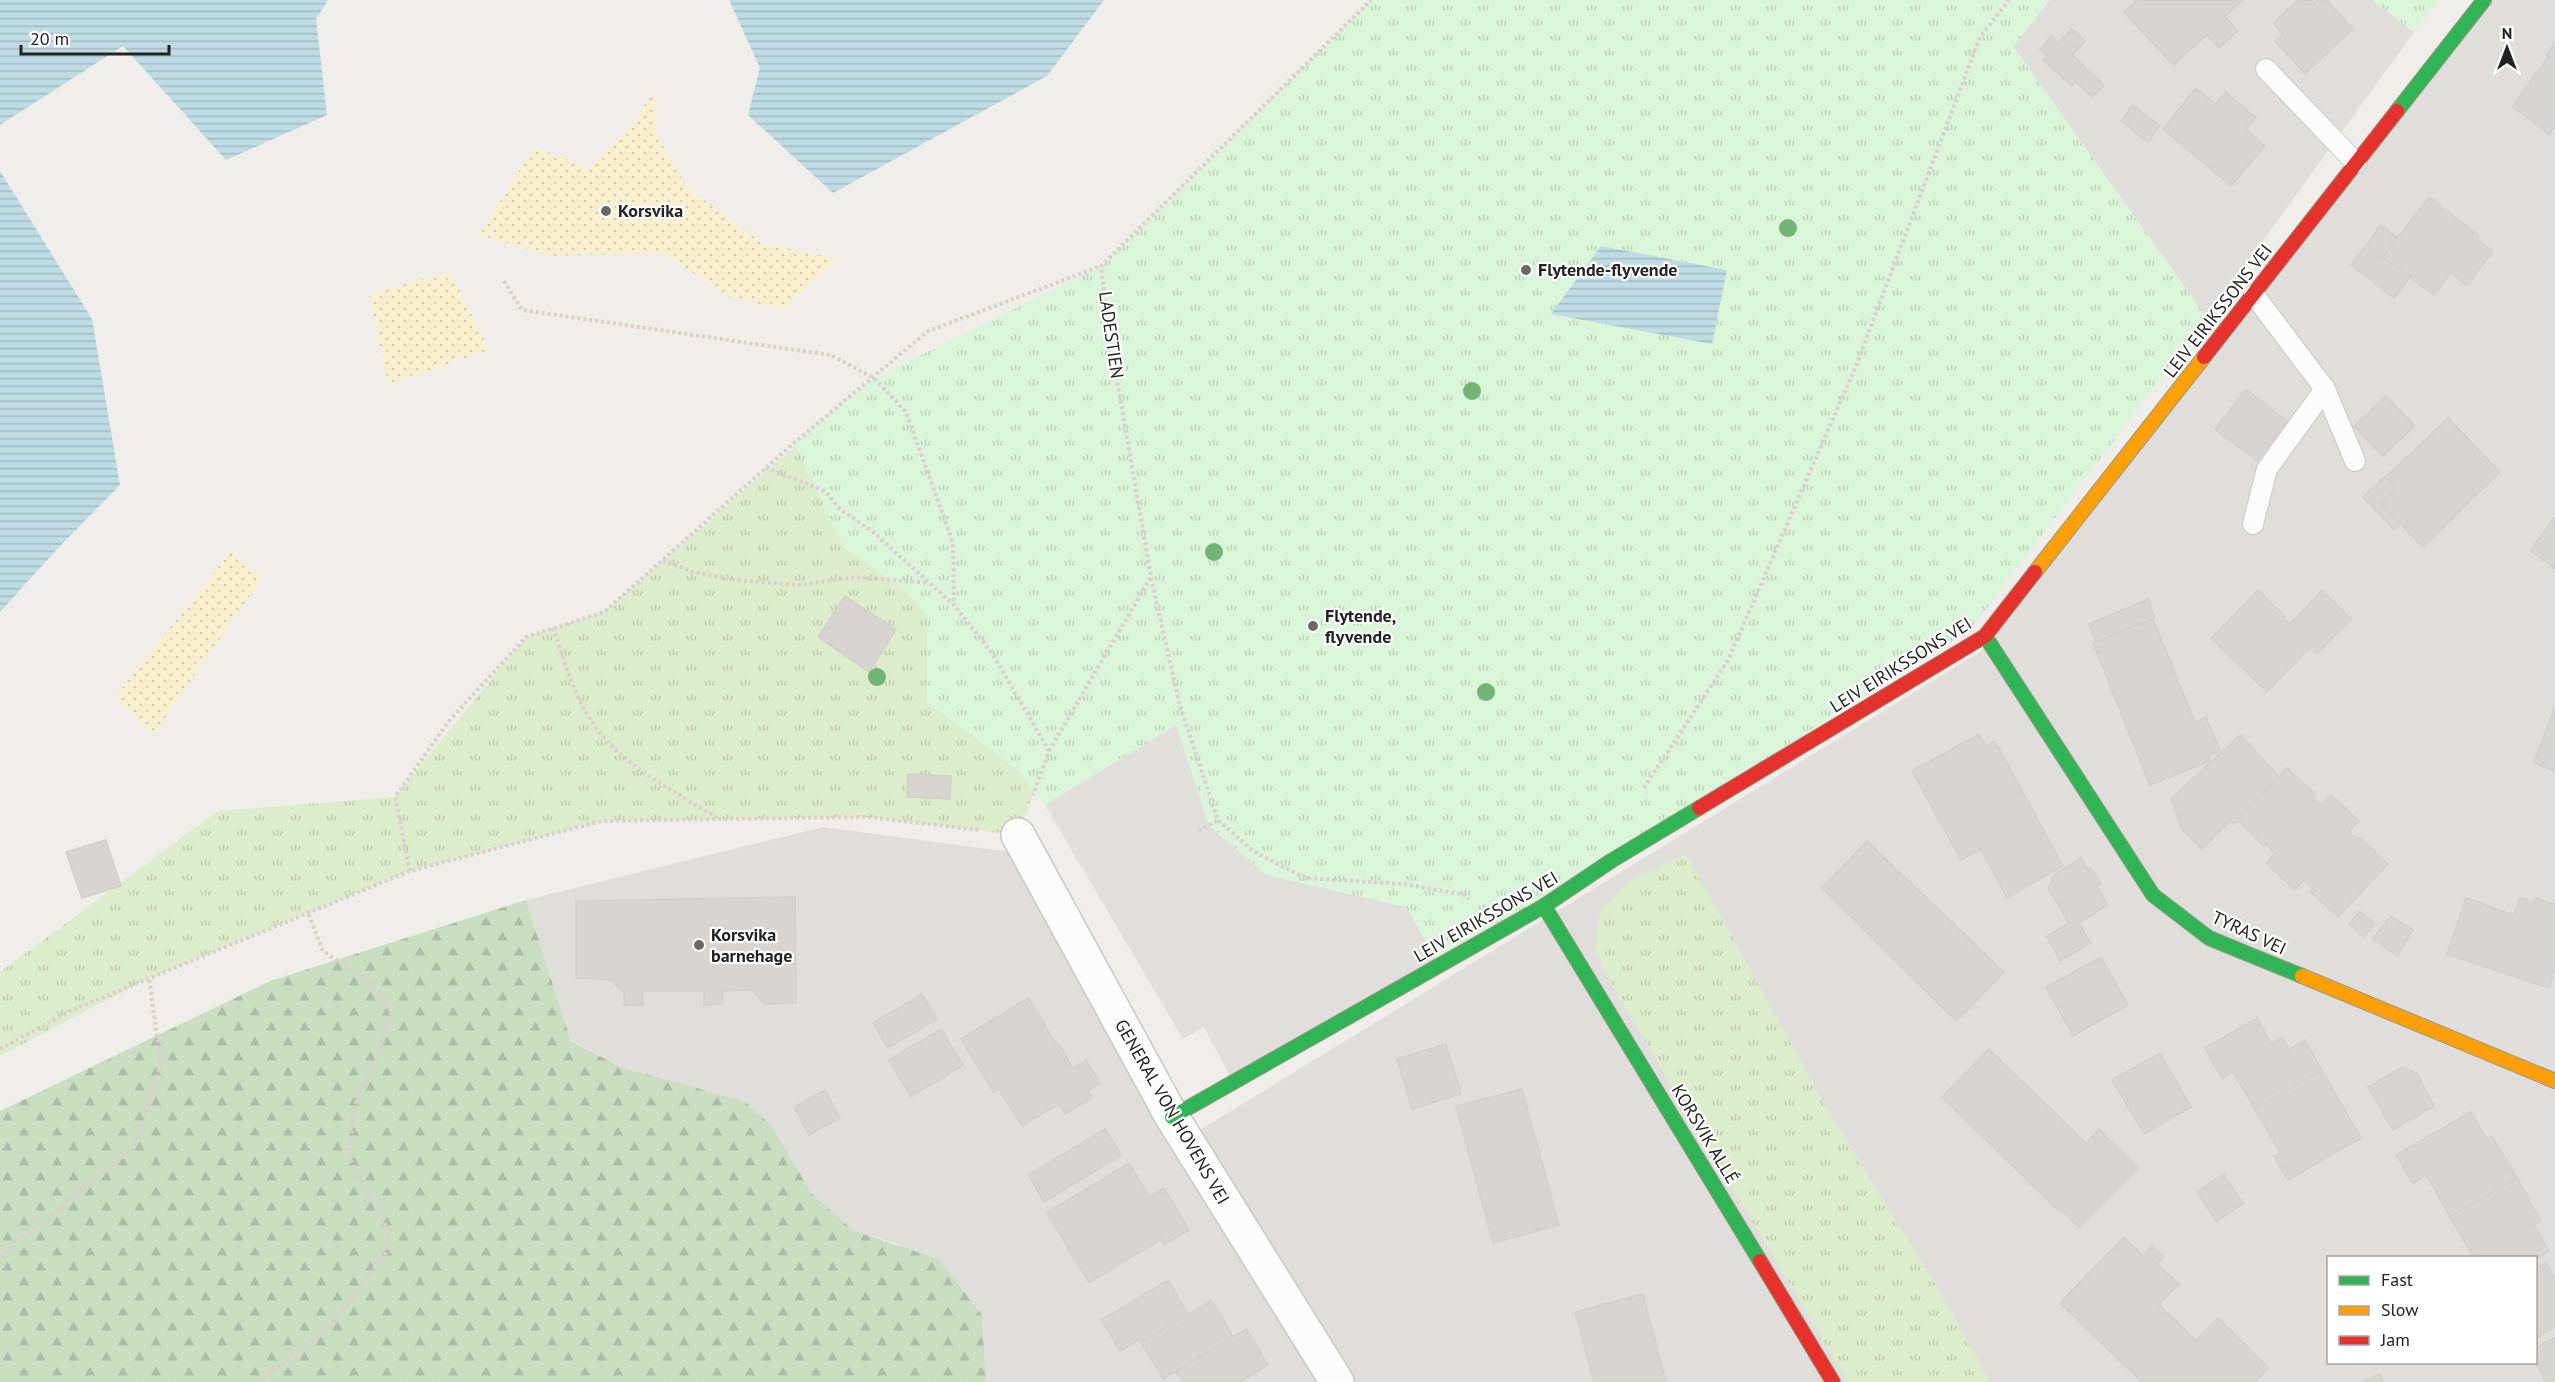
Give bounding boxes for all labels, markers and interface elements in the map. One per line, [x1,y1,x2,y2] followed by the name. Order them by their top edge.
[21,18,170,56] scale bar
[2477,18,2537,78] north arrow
[2502,23,2512,43] text: N
[30,27,69,50] text: 20 m
[618,199,683,222] place label: Korsvika
[599,204,613,218] marker: Korsvika
[2158,239,2277,382] street label: LEIV EIRIKSSONS VEI
[1538,258,1677,281] place label: Flytende-flyvende
[1519,263,1533,277] marker: Flytende-flyvende
[1094,290,1129,380] street label: LADESTIEN
[1325,604,1396,648] place label: Flytende, flyvende
[1826,612,1976,718] street label: LEIV EIRIKSSONS VEI
[1306,619,1320,633] marker: Flytende, flyvende
[1409,866,1562,967] street label: LEIV EIRIKSSONS VEI
[2208,905,2290,960] street label: TYRAS VEI
[711,923,792,967] place label: Korsvika barnehage
[692,938,706,952] marker: Korsvika barnehage
[1110,1015,1235,1208] street label: GENERAL VON HOVENS VEI
[1667,1080,1744,1187] street label: KORSVIK ALLÉ
[2327,1256,2537,1364] legend
[2381,1268,2413,1291] text: Fast
[2381,1298,2419,1321] text: Slow
[2380,1328,2410,1351] text: Jam

